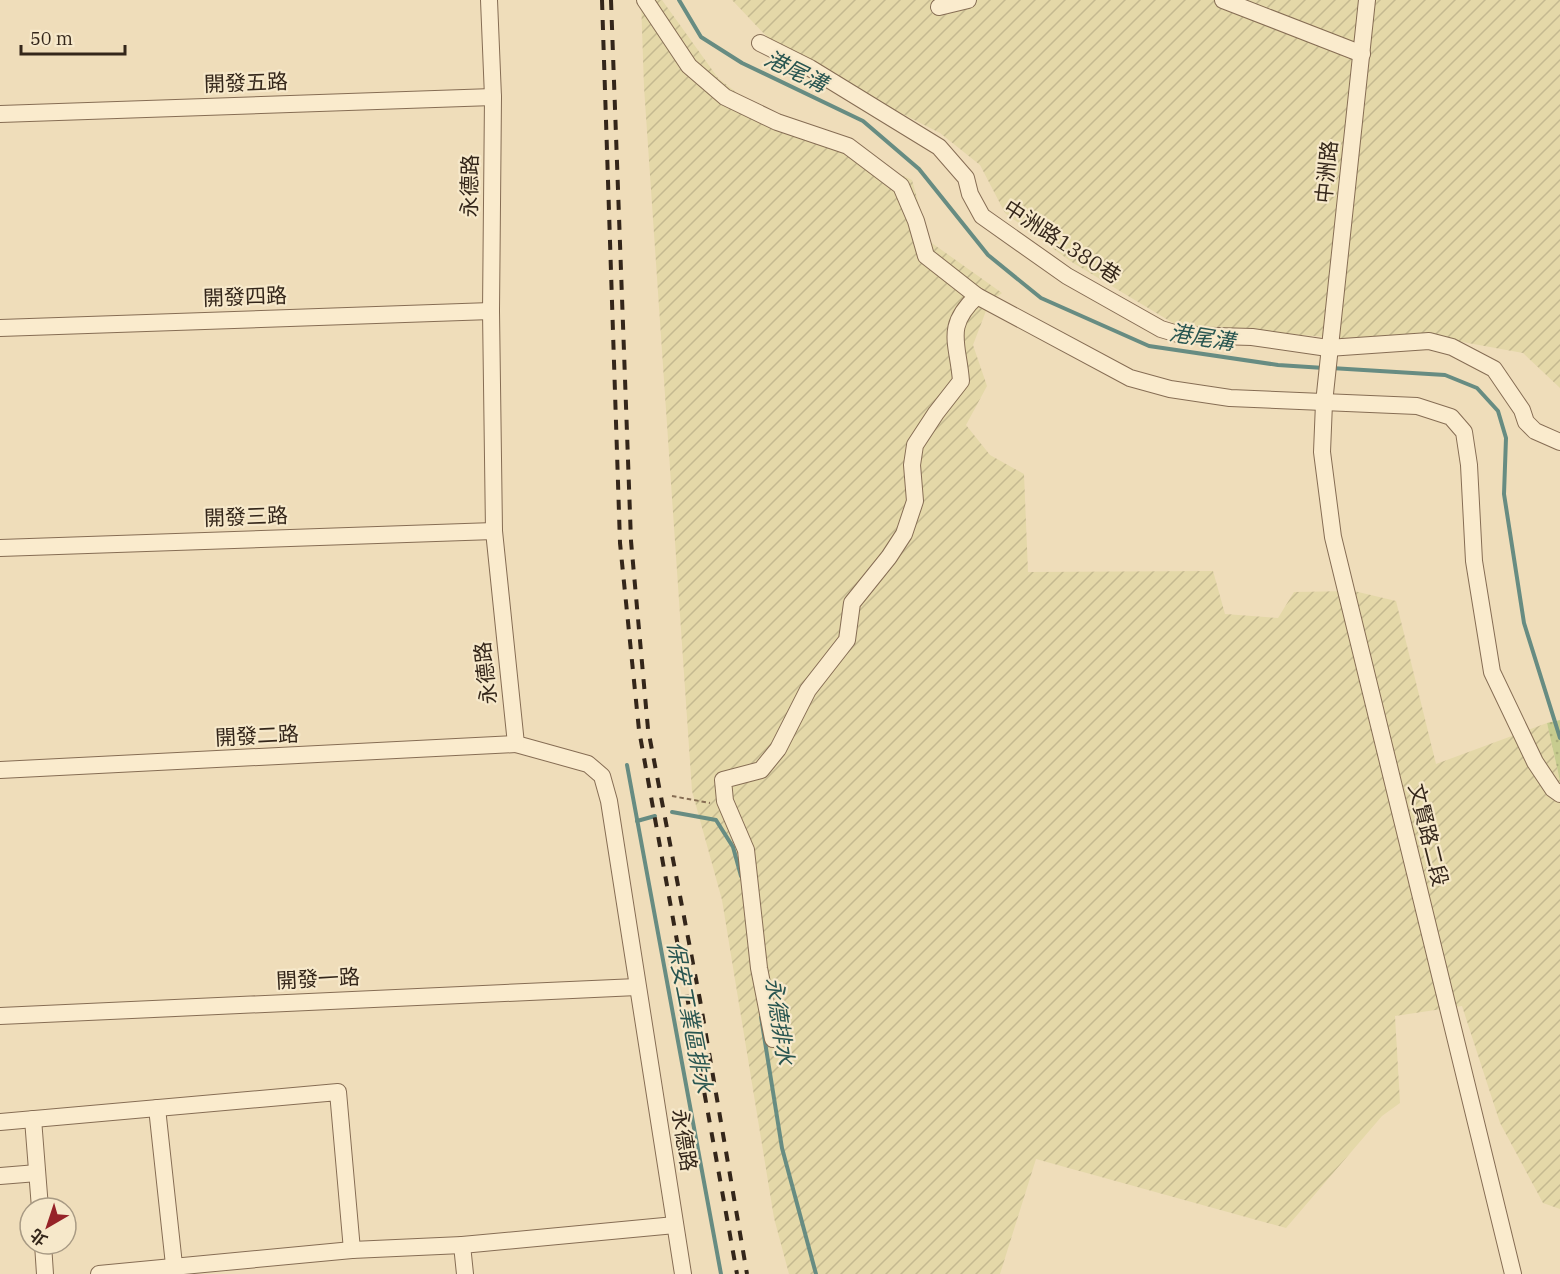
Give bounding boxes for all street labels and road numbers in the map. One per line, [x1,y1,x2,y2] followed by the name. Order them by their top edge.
[204,67,288,97] street label: 開發五路
[1309,139,1343,205] street label: 中洲路
[454,154,484,218] street label: 永德路
[999,193,1127,290] street label: 中洲路1380巷
[203,281,287,311] street label: 開發四路
[204,501,288,531] street label: 開發三路
[468,640,502,706] street label: 永德路
[214,719,300,751] street label: 開發二路
[1403,780,1455,889] street label: 文賢路二段
[275,962,361,994] street label: 開發一路
[666,1107,704,1173] street label: 永德路

